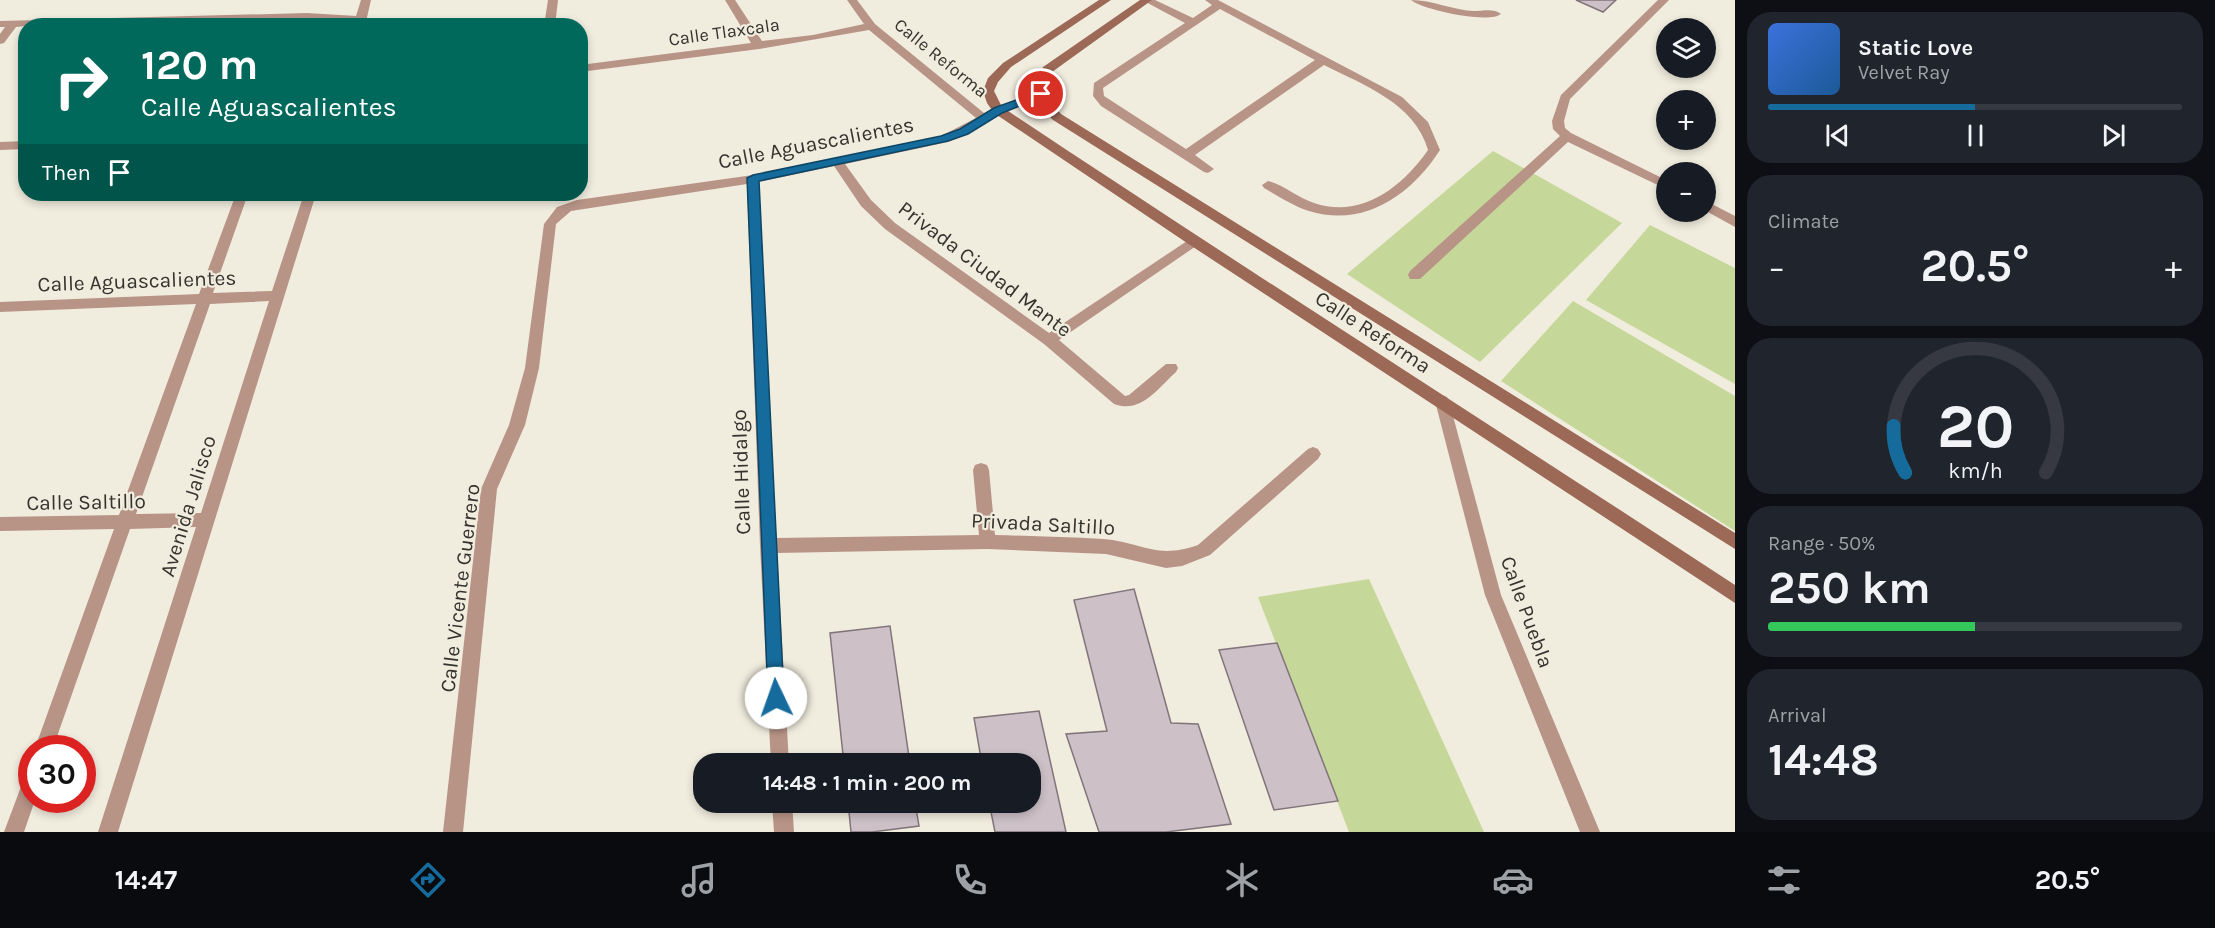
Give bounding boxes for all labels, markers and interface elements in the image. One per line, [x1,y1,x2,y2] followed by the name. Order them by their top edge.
[667,13,781,51] street label: Calle Tlaxcala
[890,14,992,102] street label: Calle Reforma
[1656,18,1716,222] map controls
[1656,18,1716,78] button: layers
[1858,35,1973,61] text: Static Love
[141,40,258,90] text: 120 m
[42,42,120,120] icon: right
[1858,61,1950,84] text: Velvet Ray
[1015,68,1066,119] pin
[1024,77,1057,110] icon: arrive
[1656,90,1716,150] button: +
[141,91,397,123] text: Calle Aguascalientes
[716,112,916,174] street label: Calle Aguascalientes
[1821,119,1854,152] icon: previous
[1959,119,1992,152] icon: pause
[2097,119,2130,152] icon: next
[103,156,136,189] icon: arrive
[42,160,91,186] text: Then
[1656,162,1716,222] button: −
[894,196,1076,342] street label: Privada Ciudad Mante
[1768,210,1839,233] text: Climate
[1920,240,2030,292] text: 20.5°
[1768,248,1785,286] text: −
[2165,248,2182,286] text: +
[37,266,237,296] street label: Calle Aguascalientes
[1311,286,1435,378] street label: Calle Reforma
[1936,390,2014,463] text: 20
[727,409,755,535] street label: Calle Hidalgo
[155,432,221,580] street label: Avenida Jalisco
[1948,458,2002,483] text: km/h
[435,482,485,694] street label: Calle Vicente Guerrero
[26,489,146,515] street label: Calle Saltillo
[970,508,1116,540] street label: Privada Saltillo
[1768,532,1876,555] text: Range · 50%
[1496,553,1558,671] street label: Calle Puebla
[1768,562,1931,614] text: 250 km
[744,666,808,730] position arrow
[1768,704,1827,727] text: Arrival
[1768,734,1879,786] text: 14:48
[18,735,96,813] speed limit sign: 30
[763,770,971,796] text: 14:48 · 1 min · 200 m
[407,859,449,901] icon: directions
[678,859,720,901] icon: music
[949,859,991,901] icon: phone
[1221,859,1263,901] icon: climate
[1492,859,1534,901] icon: car
[1763,859,1805,901] icon: filters
[115,864,177,896] text: 14:47
[2035,864,2100,896] text: 20.5°

